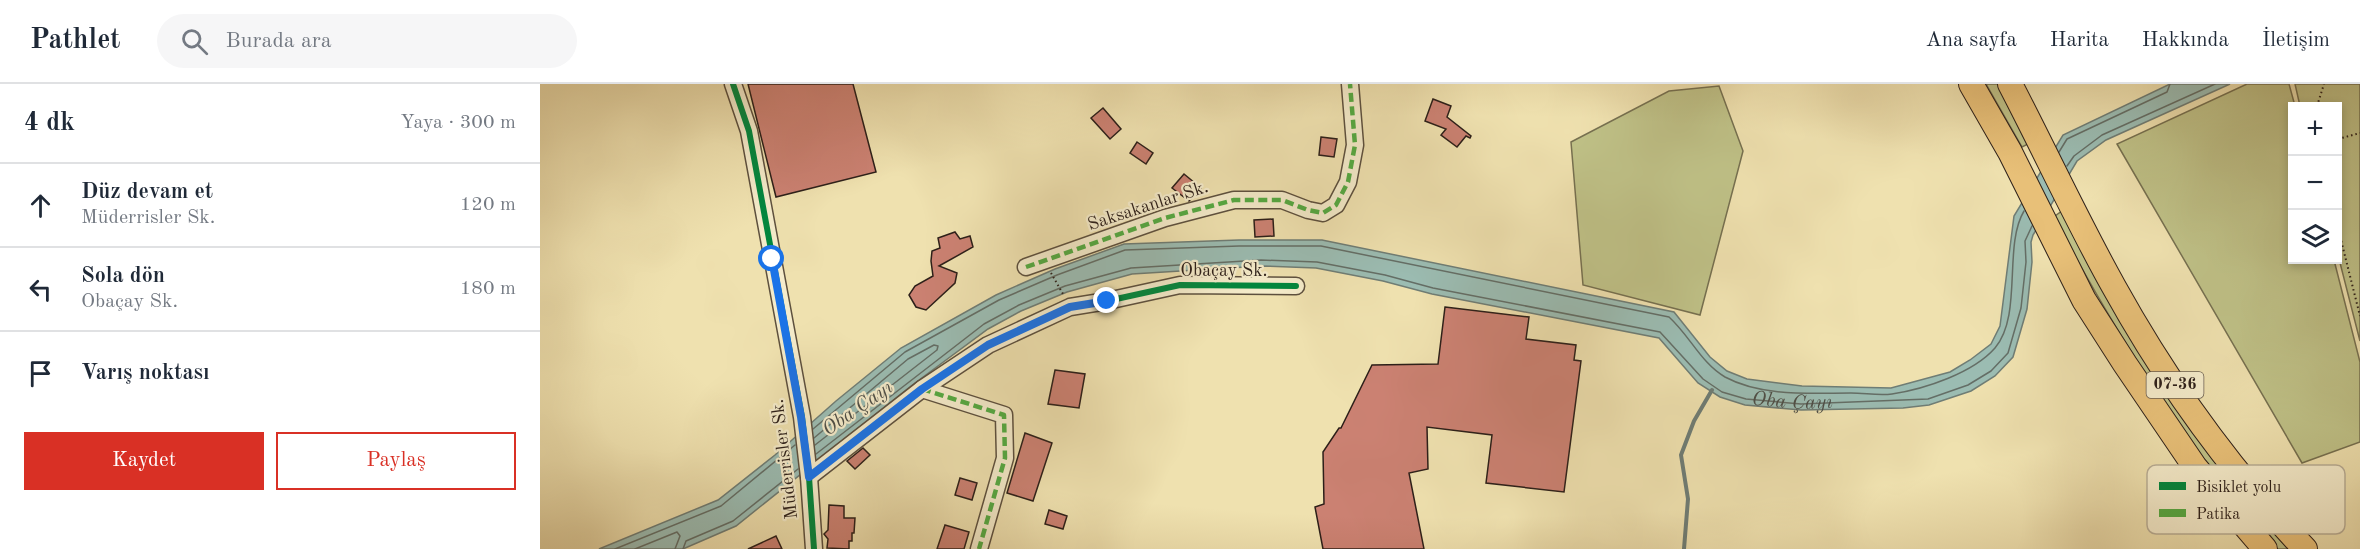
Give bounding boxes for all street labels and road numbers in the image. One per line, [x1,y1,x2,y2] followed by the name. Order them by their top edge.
[1085,178,1211,234] street label: Saksakanlar Sk.
[1180,262,1268,280] street label: Obaçay Sk.
[2146,372,2204,398] road number: 07-36
[769,398,801,520] street label: Müderrisler Sk.

